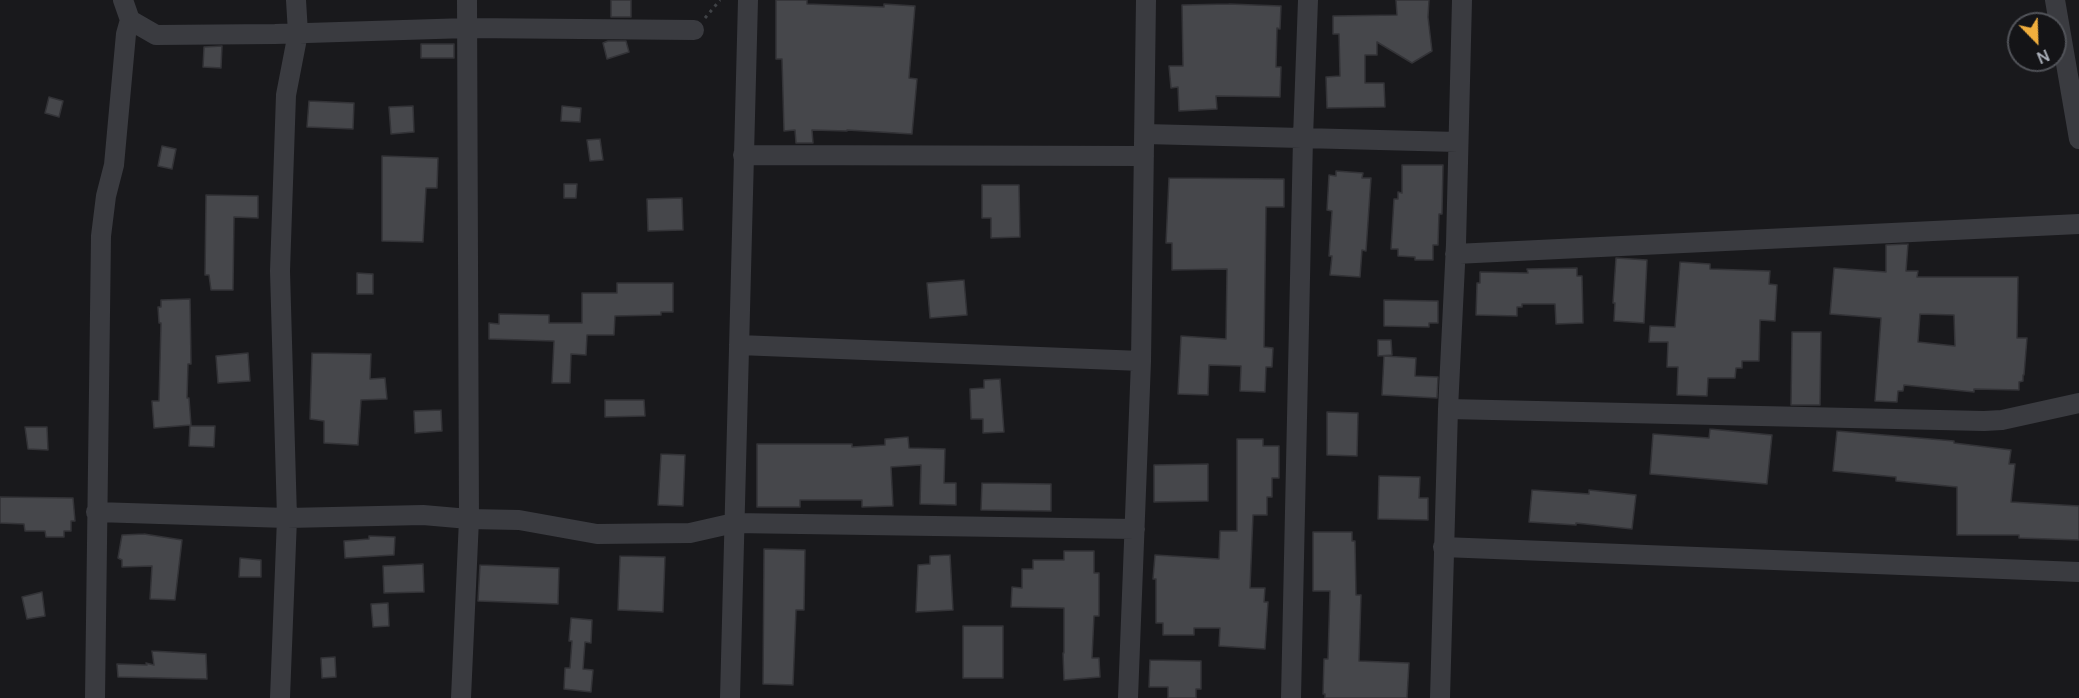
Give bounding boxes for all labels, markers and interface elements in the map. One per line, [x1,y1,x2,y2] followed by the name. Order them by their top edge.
[2007,12,2067,72] north arrow
[2034,44,2053,69] text: N

